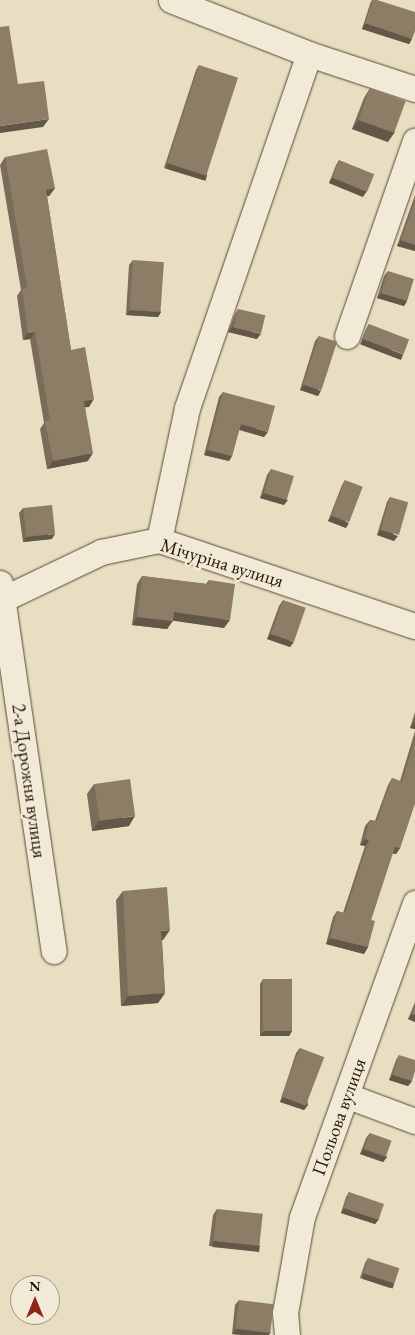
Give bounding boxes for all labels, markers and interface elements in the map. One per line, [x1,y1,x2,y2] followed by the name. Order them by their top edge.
[158,533,286,593] street label: Мічуріна вулиця
[7,702,51,860] street label: 2-а Дорожня вулиця
[307,1055,371,1179] street label: Польова вулиця
[10,1275,60,1325] north arrow
[29,1277,41,1295] text: N

